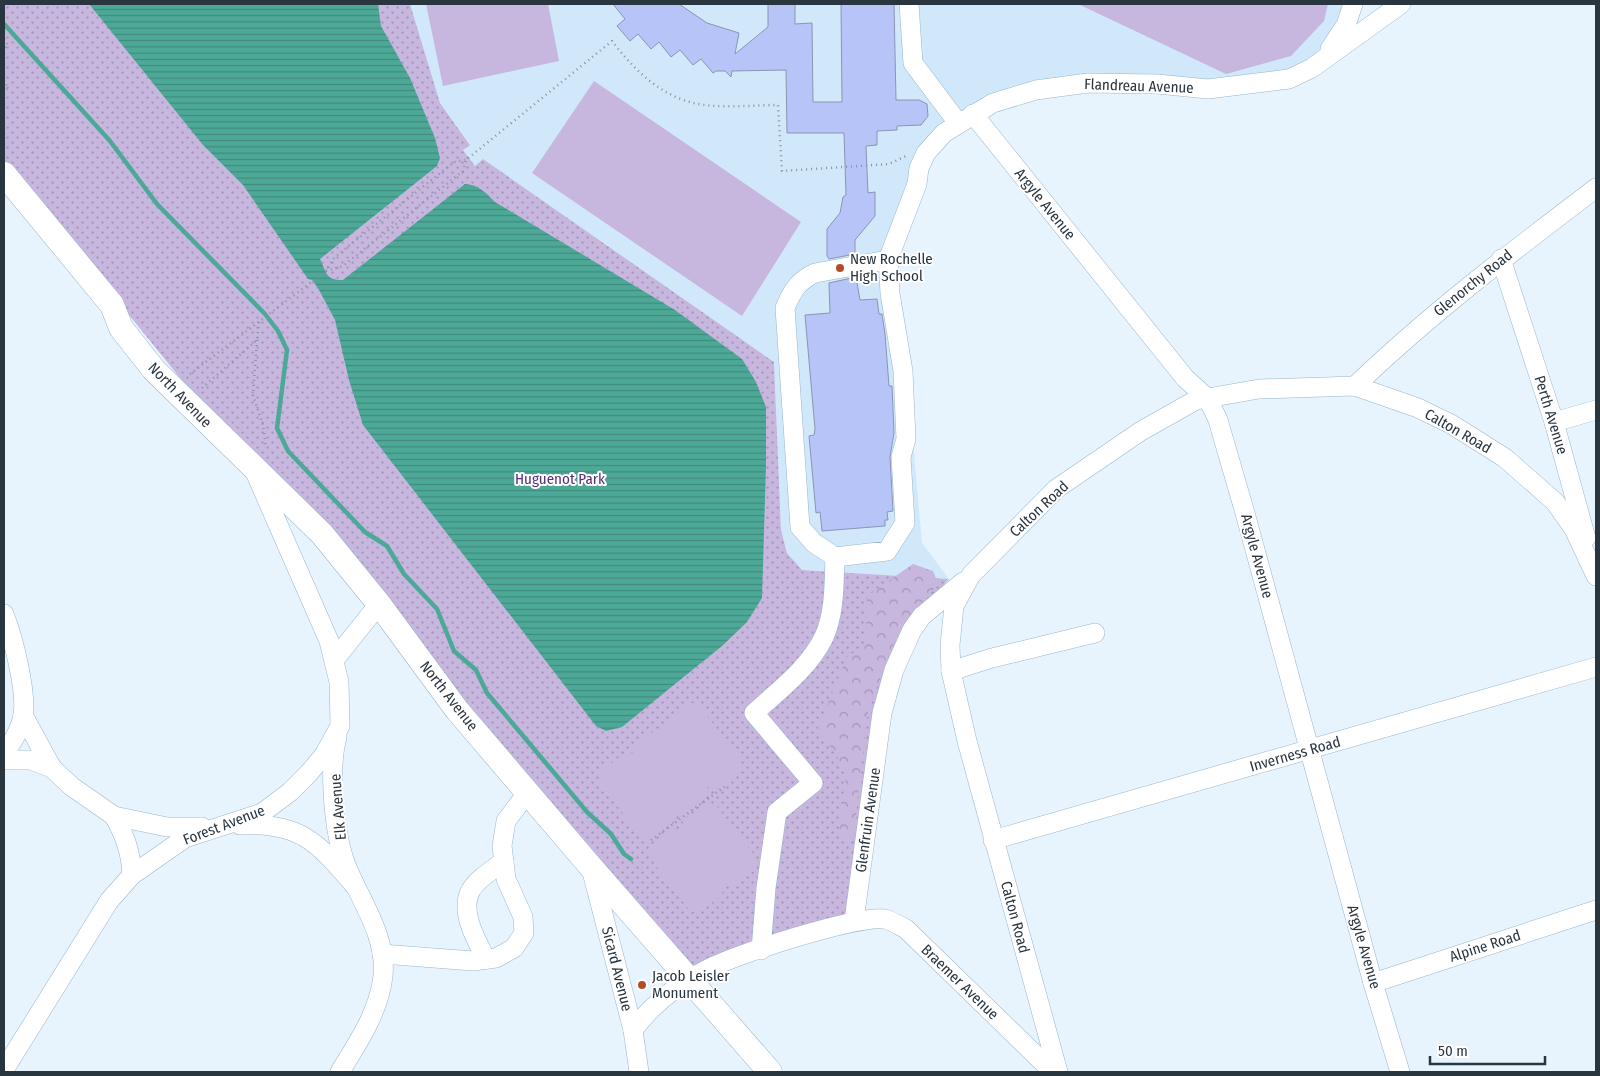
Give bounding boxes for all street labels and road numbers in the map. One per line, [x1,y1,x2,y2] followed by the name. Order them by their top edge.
[1084,75,1194,97] street label: Flandreau Avenue
[1011,165,1079,243] street label: Argyle Avenue
[1430,246,1516,320] street label: Glenorchy Road
[144,359,216,431] street label: North Avenue
[1530,373,1572,457] street label: Perth Avenue
[1422,405,1494,457] street label: Calton Road
[1006,477,1072,541] street label: Calton Road
[1237,512,1277,600] street label: Argyle Avenue
[416,658,482,734] street label: North Avenue
[1248,732,1342,776] street label: Inverness Road
[852,766,884,874] street label: Glenfruin Avenue
[326,773,350,841] street label: Elk Avenue
[181,801,267,849] street label: Forest Avenue
[997,879,1033,955] street label: Calton Road
[1343,903,1385,991] street label: Argyle Avenue
[598,925,636,1013] street label: Sicard Avenue
[1447,926,1523,966] street label: Alpine Road
[918,941,1002,1023] street label: Braemer Avenue

